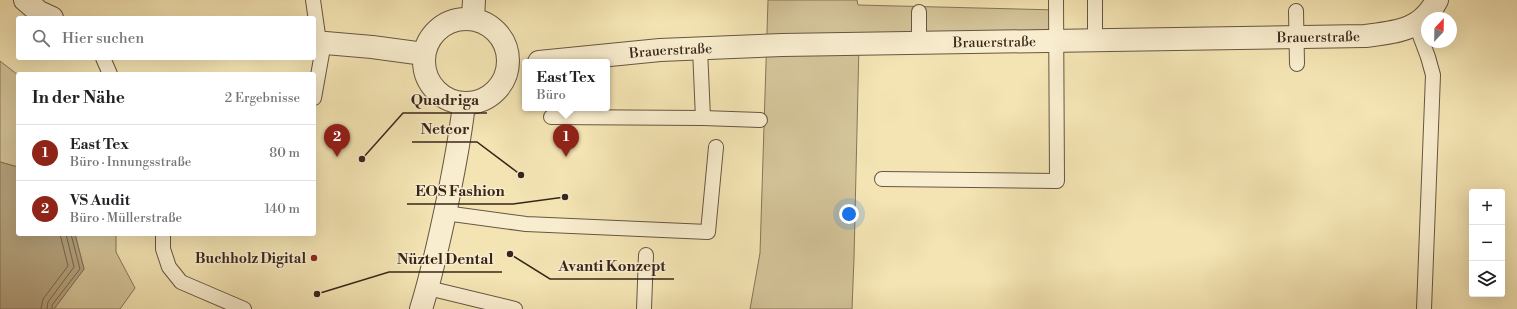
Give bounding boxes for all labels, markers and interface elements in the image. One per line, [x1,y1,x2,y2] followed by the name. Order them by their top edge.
[1421,12,1457,48] north arrow
[16,16,316,60] search box
[30,27,52,49] icon: search
[1275,28,1360,47] street label: Brauerstraße
[62,29,144,48] text: Hier suchen
[952,33,1036,52] street label: Brauerstraße
[627,40,712,63] street label: Brauerstraße
[522,59,610,111] popup
[537,68,595,87] text: East Tex
[403,86,487,113] callout: Quadriga
[32,87,125,109] text: In der Nähe
[537,87,566,103] text: Büro
[225,90,300,106] text: 2 Ergebnisse
[411,91,480,110] text: Quadriga
[412,115,477,142] callout: Netcor
[420,120,470,139] text: Netcor
[324,124,350,157] pin: 2
[553,124,579,157] pin: 1
[70,135,129,154] text: East Tex
[42,145,48,161] text: 1
[269,145,300,161] text: 80 m
[70,154,191,170] text: Büro · Innungsstraße
[407,177,513,204] callout: EOS Fashion
[415,182,506,201] text: EOS Fashion
[1469,189,1505,297] map controls
[1469,189,1505,225] button: +
[70,191,130,210] text: VS Audit
[41,201,49,217] text: 2
[264,201,300,217] text: 140 m
[839,204,859,224] your location
[70,210,182,226] text: Büro · Müllerstraße
[1469,225,1505,261] button: −
[389,245,502,272] callout: Nüztel Dental
[195,250,306,268] place label: Buchholz Digital
[397,250,493,269] text: Nüztel Dental
[550,252,674,279] callout: Avanti Konzept
[309,253,319,263] marker: Buchholz Digital
[557,257,666,276] text: Avanti Konzept
[1469,261,1505,297] button: layers

